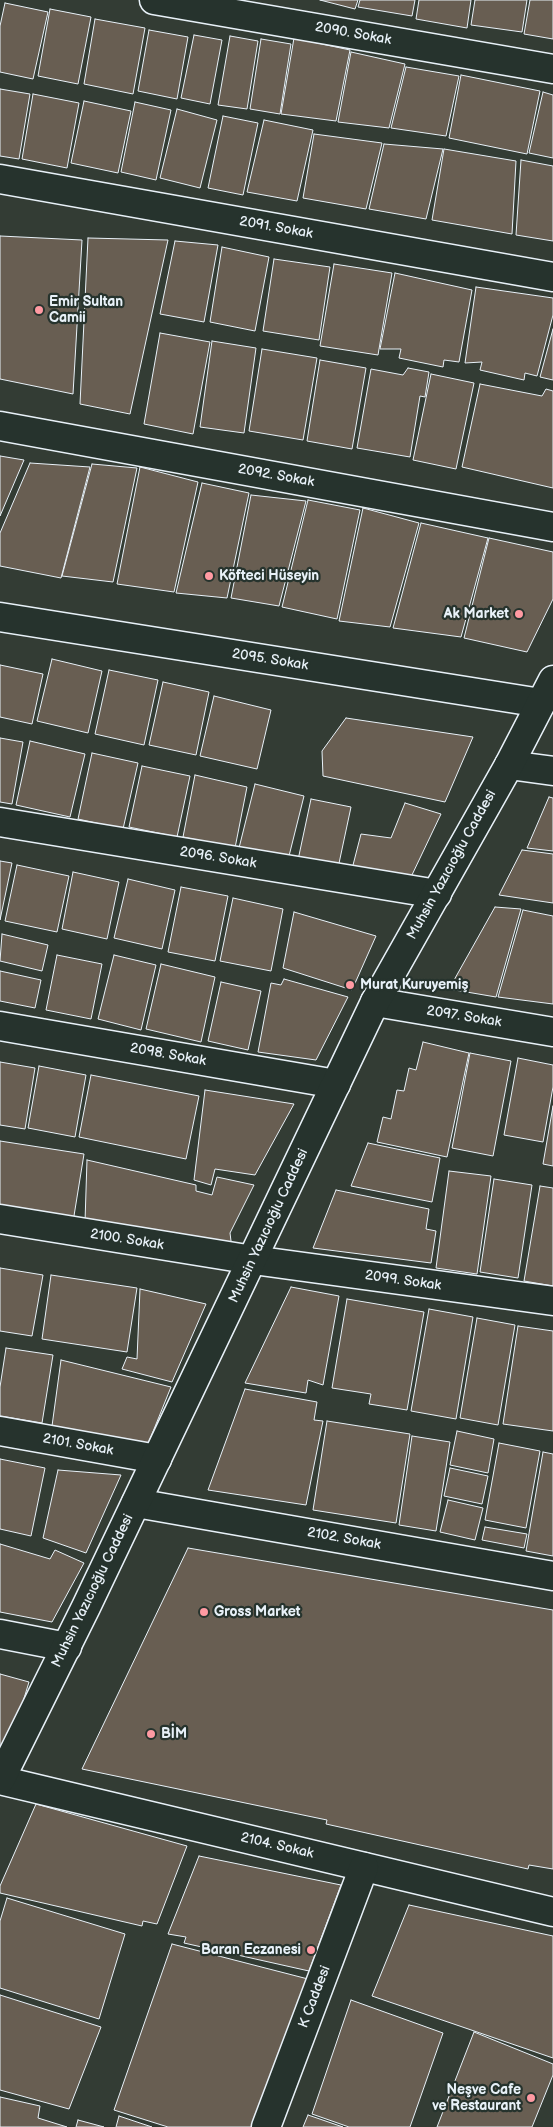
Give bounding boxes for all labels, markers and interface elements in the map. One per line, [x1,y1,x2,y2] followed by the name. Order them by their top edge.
[314,19,392,49] street label: 2090. Sokak
[238,213,314,243] street label: 2091. Sokak
[49,294,123,326] place label: Emir Sultan Camii
[33,304,45,316] marker: Emir Sultan Camii
[237,461,315,491] street label: 2092. Sokak
[219,568,319,584] place label: Köfteci Hüseyin
[203,570,215,582] marker: Köfteci Hüseyin
[444,606,509,622] place label: Ak Market
[513,608,525,620] marker: Ak Market
[231,646,309,674] street label: 2095. Sokak
[404,787,500,943] street label: Muhsin Yazıcıoğlu Caddesi
[178,844,258,872] street label: 2096. Sokak
[360,977,468,993] place label: Murat Kuruyemiş
[344,979,356,991] marker: Murat Kuruyemiş
[425,1003,503,1031] street label: 2097. Sokak
[129,1040,207,1070] street label: 2098. Sokak
[226,1146,312,1306] street label: Muhsin Yazıcıoğlu Caddesi
[89,1226,165,1254] street label: 2100. Sokak
[364,1267,442,1295] street label: 2099. Sokak
[41,1431,115,1459] street label: 2101. Sokak
[49,1512,137,1670] street label: Muhsin Yazıcıoğlu Caddesi
[306,1524,382,1554] street label: 2102. Sokak
[214,1604,301,1620] place label: Gross Market
[198,1606,210,1618] marker: Gross Market
[161,1726,187,1742] place label: BİM
[145,1728,157,1740] marker: BİM
[239,1829,315,1863] street label: 2104. Sokak
[201,1942,301,1958] place label: Baran Eczanesi
[305,1944,317,1956] marker: Baran Eczanesi
[295,1964,335,2030] street label: K Caddesi
[432,2082,521,2114] place label: Neşve Cafe ve Restaurant
[525,2092,537,2104] marker: Neşve Cafe ve Restaurant

